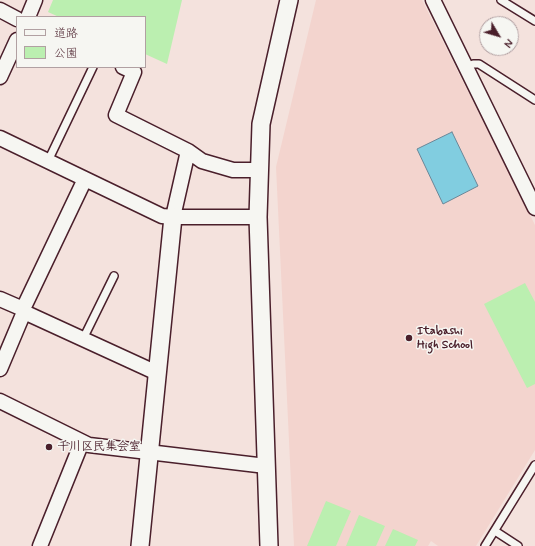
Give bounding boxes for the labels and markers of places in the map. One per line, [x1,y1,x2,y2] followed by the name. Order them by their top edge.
[417,324,473,352] place label: Itabashi High School
[404,333,414,343] marker: Itabashi High School
[57,440,141,454] place label: 千川区民集会室
[44,442,54,452] marker: 千川区民集会室

